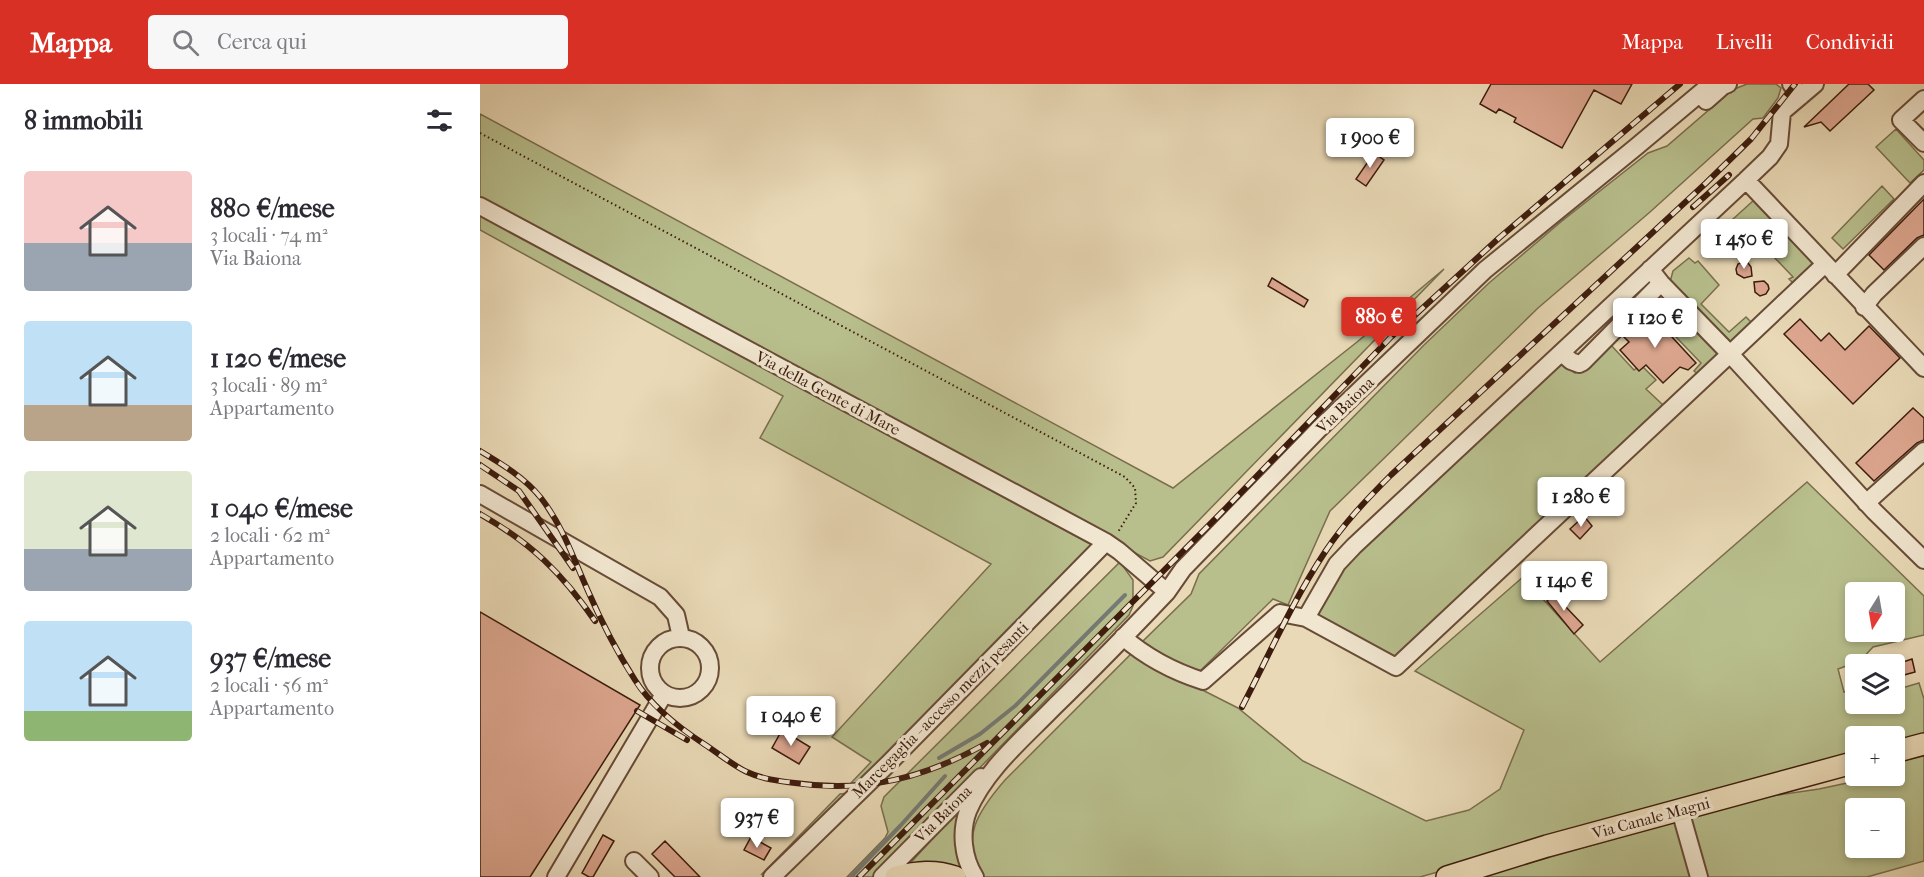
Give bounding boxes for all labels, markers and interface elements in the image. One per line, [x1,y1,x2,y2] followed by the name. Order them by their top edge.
[148,15,568,69] search box
[30,26,112,59] text: Mappa
[169,26,202,59] icon: search
[217,29,307,55] text: Cerca qui
[1622,30,1683,54] text: Mappa
[1716,30,1773,54] text: Livelli
[1806,30,1894,54] text: Condividi
[423,104,456,137] icon: filters
[24,105,143,136] text: 8 immobili
[1315,118,1425,169] pin: 1 900 €
[1340,126,1400,149] text: 1 900 €
[210,193,335,224] text: 880 €/mese
[72,195,144,267] icon: home
[1689,219,1799,270] pin: 1 450 €
[210,224,328,247] text: 3 locali · 74 m²
[1715,227,1773,250] text: 1 450 €
[210,247,301,270] text: Via Baiona
[1337,297,1421,348] pin: 880 €
[1600,298,1710,349] pin: 1 120 €
[1355,305,1403,328] text: 880 €
[1627,306,1683,329] text: 1 120 €
[210,343,346,374] text: 1 120 €/mese
[72,345,144,417] icon: home
[752,346,904,439] street label: Via della Gente di Mare
[1311,372,1378,438] street label: Via Baiona
[210,374,327,397] text: 3 locali · 89 m²
[210,397,334,420] text: Appartamento
[1526,477,1636,528] pin: 1 280 €
[1552,485,1610,508] text: 1 280 €
[210,493,353,524] text: 1 040 €/mese
[72,495,144,567] icon: home
[210,524,330,547] text: 2 locali · 62 m²
[210,547,334,570] text: Appartamento
[1509,561,1619,612] pin: 1 140 €
[1535,569,1593,592] text: 1 140 €
[1845,582,1905,642] north arrow
[1845,582,1905,858] map controls
[848,618,1032,802] street label: Marcegaglia - accesso mezzi pesanti
[210,643,331,674] text: 937 €/mese
[72,645,144,717] icon: home
[1845,654,1905,714] button: layers
[210,674,328,697] text: 2 locali · 56 m²
[736,696,846,747] pin: 1 040 €
[210,697,334,720] text: Appartamento
[760,704,822,727] text: 1 040 €
[1845,726,1905,786] button: +
[910,781,976,847] street label: Via Baiona
[1589,793,1712,843] street label: Via Canale Magni
[715,798,799,849] pin: 937 €
[1845,798,1905,858] button: −
[735,806,779,829] text: 937 €

